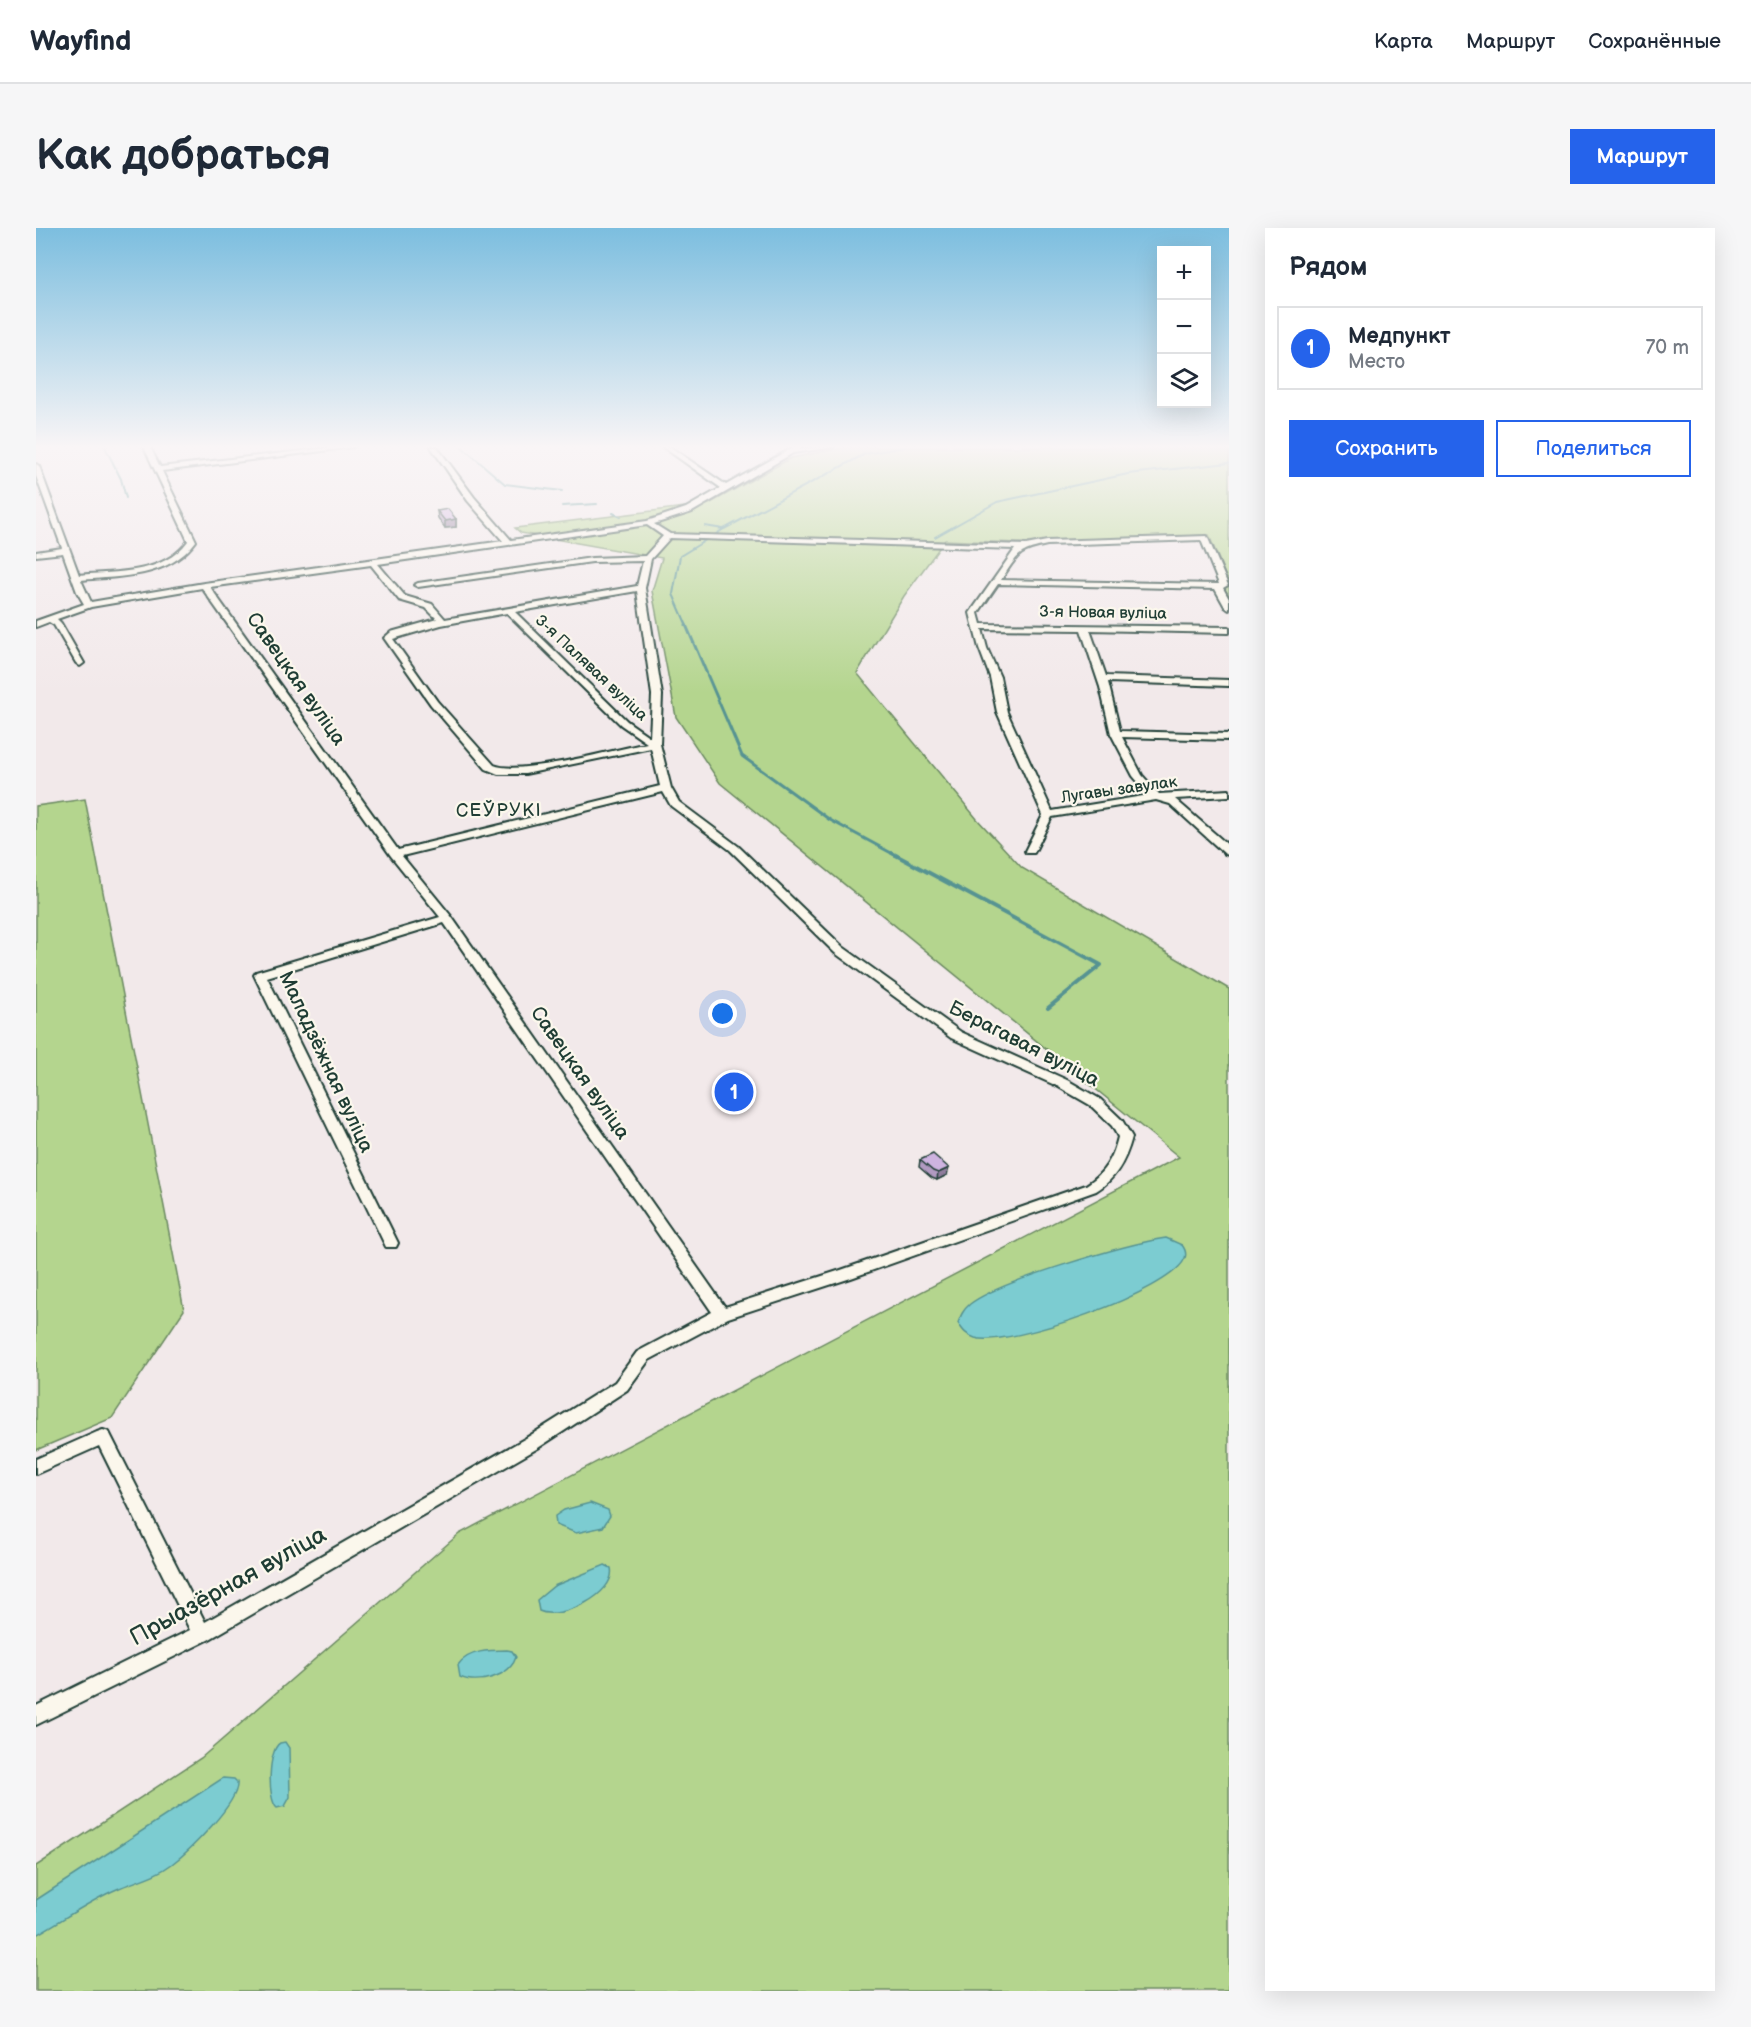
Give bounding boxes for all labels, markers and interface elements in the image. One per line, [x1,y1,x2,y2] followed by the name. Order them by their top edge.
[30,25,131,58] text: Wayfind
[1374,29,1433,54] text: Карта
[1466,29,1555,54] text: Маршрут
[1588,29,1721,54] text: Сохранённые
[1570,129,1715,184] button: Маршрут
[36,131,331,182] text: Как добраться
[1157,246,1211,408] map controls
[1157,246,1211,300] button: +
[1289,252,1367,283] text: Рядом
[1157,300,1211,354] button: −
[1348,323,1451,350] text: Медпункт
[1306,336,1315,360] text: 1
[1645,336,1689,360] text: 70 m
[1348,350,1405,374] text: Место
[1157,354,1211,408] button: layers
[1289,420,1484,477] button: Сохранить
[1496,420,1691,477] button: Поделиться
[1039,602,1168,624] street label: 3-я Новая вуліца
[241,608,351,750] street label: Савецкая вуліца
[531,611,652,725] street label: 3-я Палявая вуліца
[1059,772,1179,808] street label: Лугавы завулак
[456,799,542,821] district label: СЕЎРУКІ
[273,967,379,1157] street label: Маладзёжная вуліца
[945,996,1103,1092] street label: Берагавая вуліца
[708,999,737,1028] your location
[525,1002,635,1144] street label: Савецкая вуліца
[714,1070,754,1114] pin: 1
[125,1520,331,1652] street label: Прыазёрная вуліца

